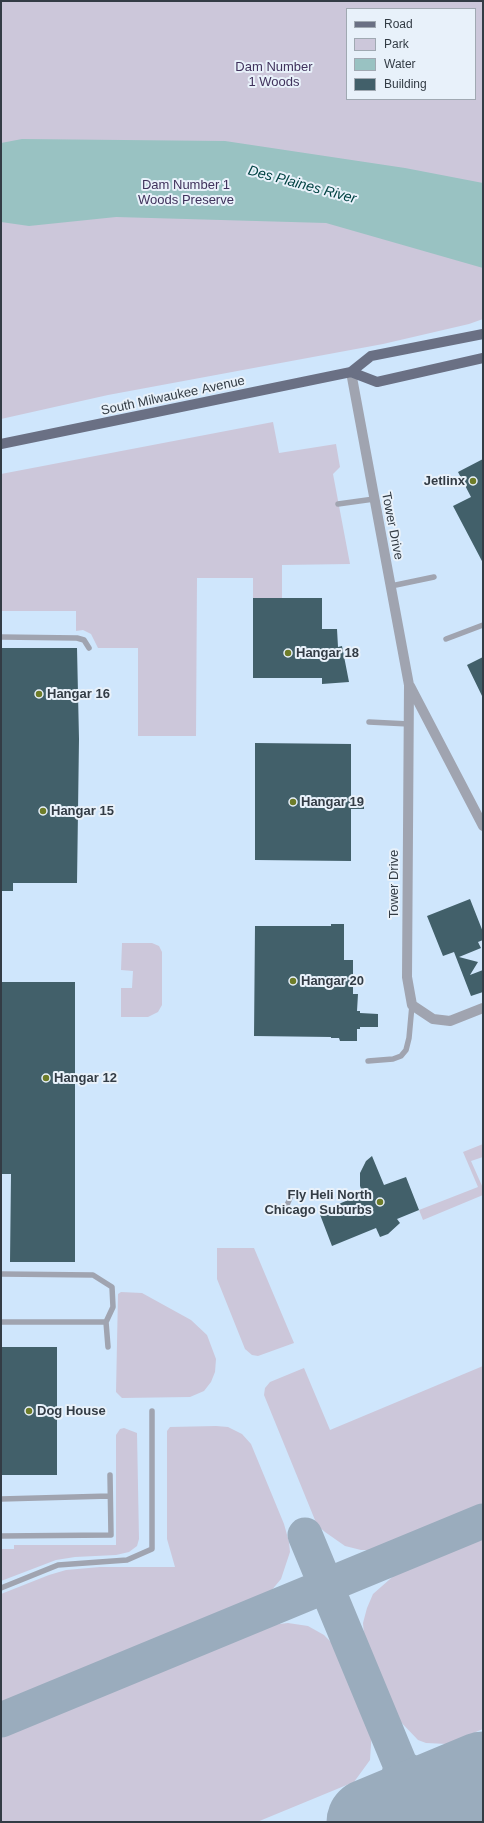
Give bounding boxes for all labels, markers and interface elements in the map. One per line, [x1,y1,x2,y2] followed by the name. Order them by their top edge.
[346,8,476,100] legend
[384,17,413,31] text: Road
[384,37,409,51] text: Park
[384,57,416,71] text: Water
[235,59,313,90] park label: Dam Number 1 Woods
[384,77,427,91] text: Building
[246,162,358,208] water label: Des Plaines River
[138,177,234,208] park label: Dam Number 1 Woods Preserve
[100,373,246,419] street label: South Milwaukee Avenue
[424,473,465,489] place label: Jetlinx
[468,476,478,486] marker: Jetlinx
[378,491,406,561] street label: Tower Drive
[296,645,359,661] place label: Hangar 18
[283,648,293,658] marker: Hangar 18
[47,686,110,702] place label: Hangar 16
[34,689,44,699] marker: Hangar 16
[301,794,364,810] place label: Hangar 19
[288,797,298,807] marker: Hangar 19
[51,803,114,819] place label: Hangar 15
[38,806,48,816] marker: Hangar 15
[386,850,402,918] street label: Tower Drive
[301,973,364,989] place label: Hangar 20
[288,976,298,986] marker: Hangar 20
[54,1070,117,1086] place label: Hangar 12
[41,1073,51,1083] marker: Hangar 12
[264,1187,372,1218] place label: Fly Heli North Chicago Suburbs
[375,1197,385,1207] marker: Fly Heli North Chicago Suburbs
[37,1403,106,1419] place label: Dog House
[24,1406,34,1416] marker: Dog House

